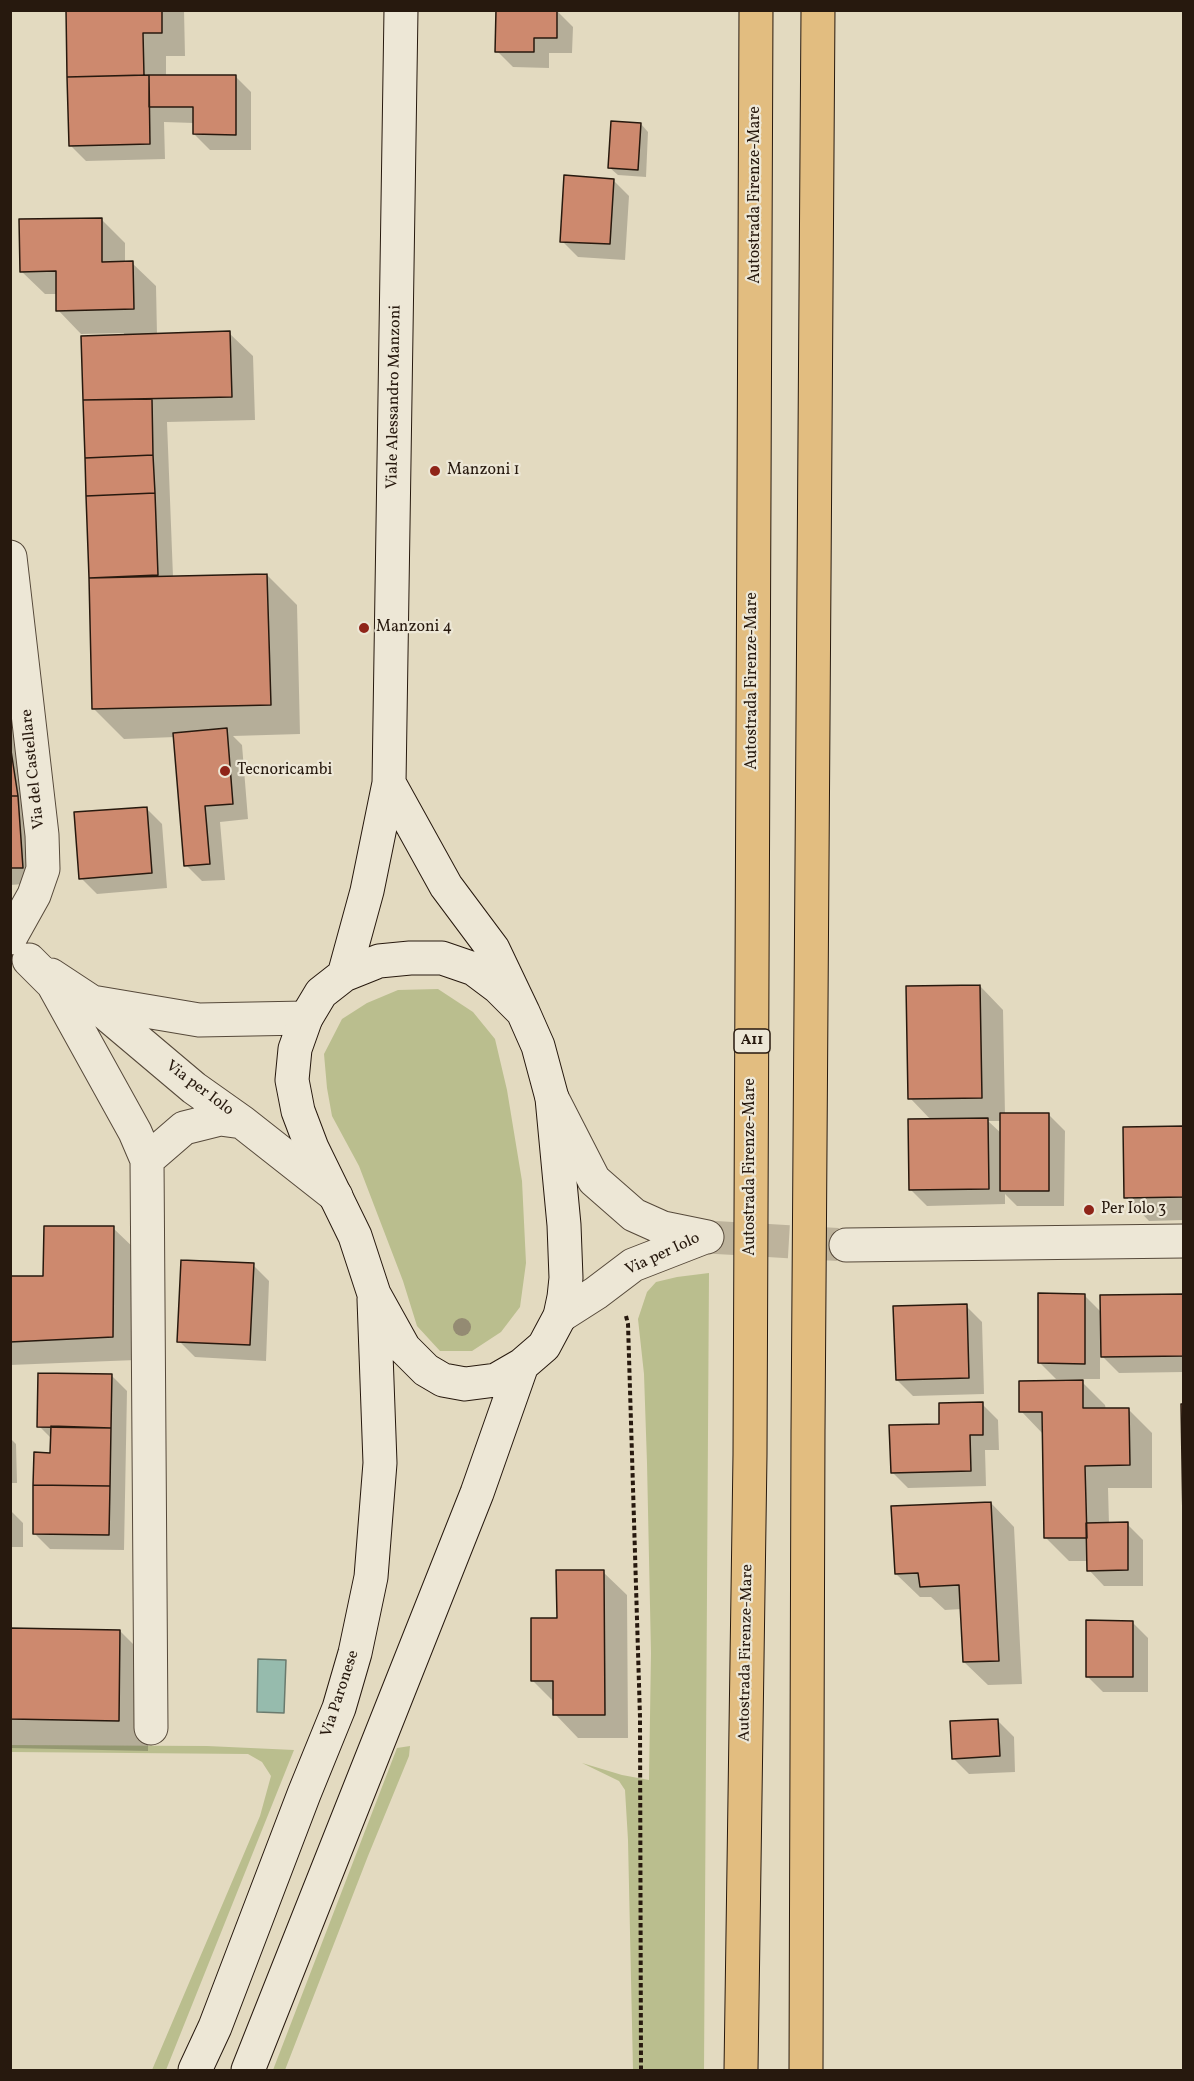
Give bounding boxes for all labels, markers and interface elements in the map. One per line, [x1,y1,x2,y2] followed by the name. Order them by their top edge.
[746,106,766,284] street label: Autostrada Firenze-Mare
[384,305,406,489] street label: Viale Alessandro Manzoni
[447,461,520,481] place label: Manzoni 1
[428,464,442,478] marker: Manzoni 1
[743,592,763,770] street label: Autostrada Firenze-Mare
[376,618,452,638] place label: Manzoni 4
[357,621,371,635] marker: Manzoni 4
[18,708,50,830] street label: Via del Castellare
[237,761,332,781] place label: Tecnoricambi
[218,764,232,778] marker: Tecnoricambi
[734,1029,770,1053] road number: A11
[161,1057,237,1121] street label: Via per Iolo
[741,1078,761,1256] street label: Autostrada Firenze-Mare
[1101,1200,1166,1220] place label: Per Iolo 3
[1082,1203,1096,1217] marker: Per Iolo 3
[623,1229,703,1281] street label: Via per Iolo
[736,1564,758,1742] street label: Autostrada Firenze-Mare
[318,1648,364,1740] street label: Via Paronese

